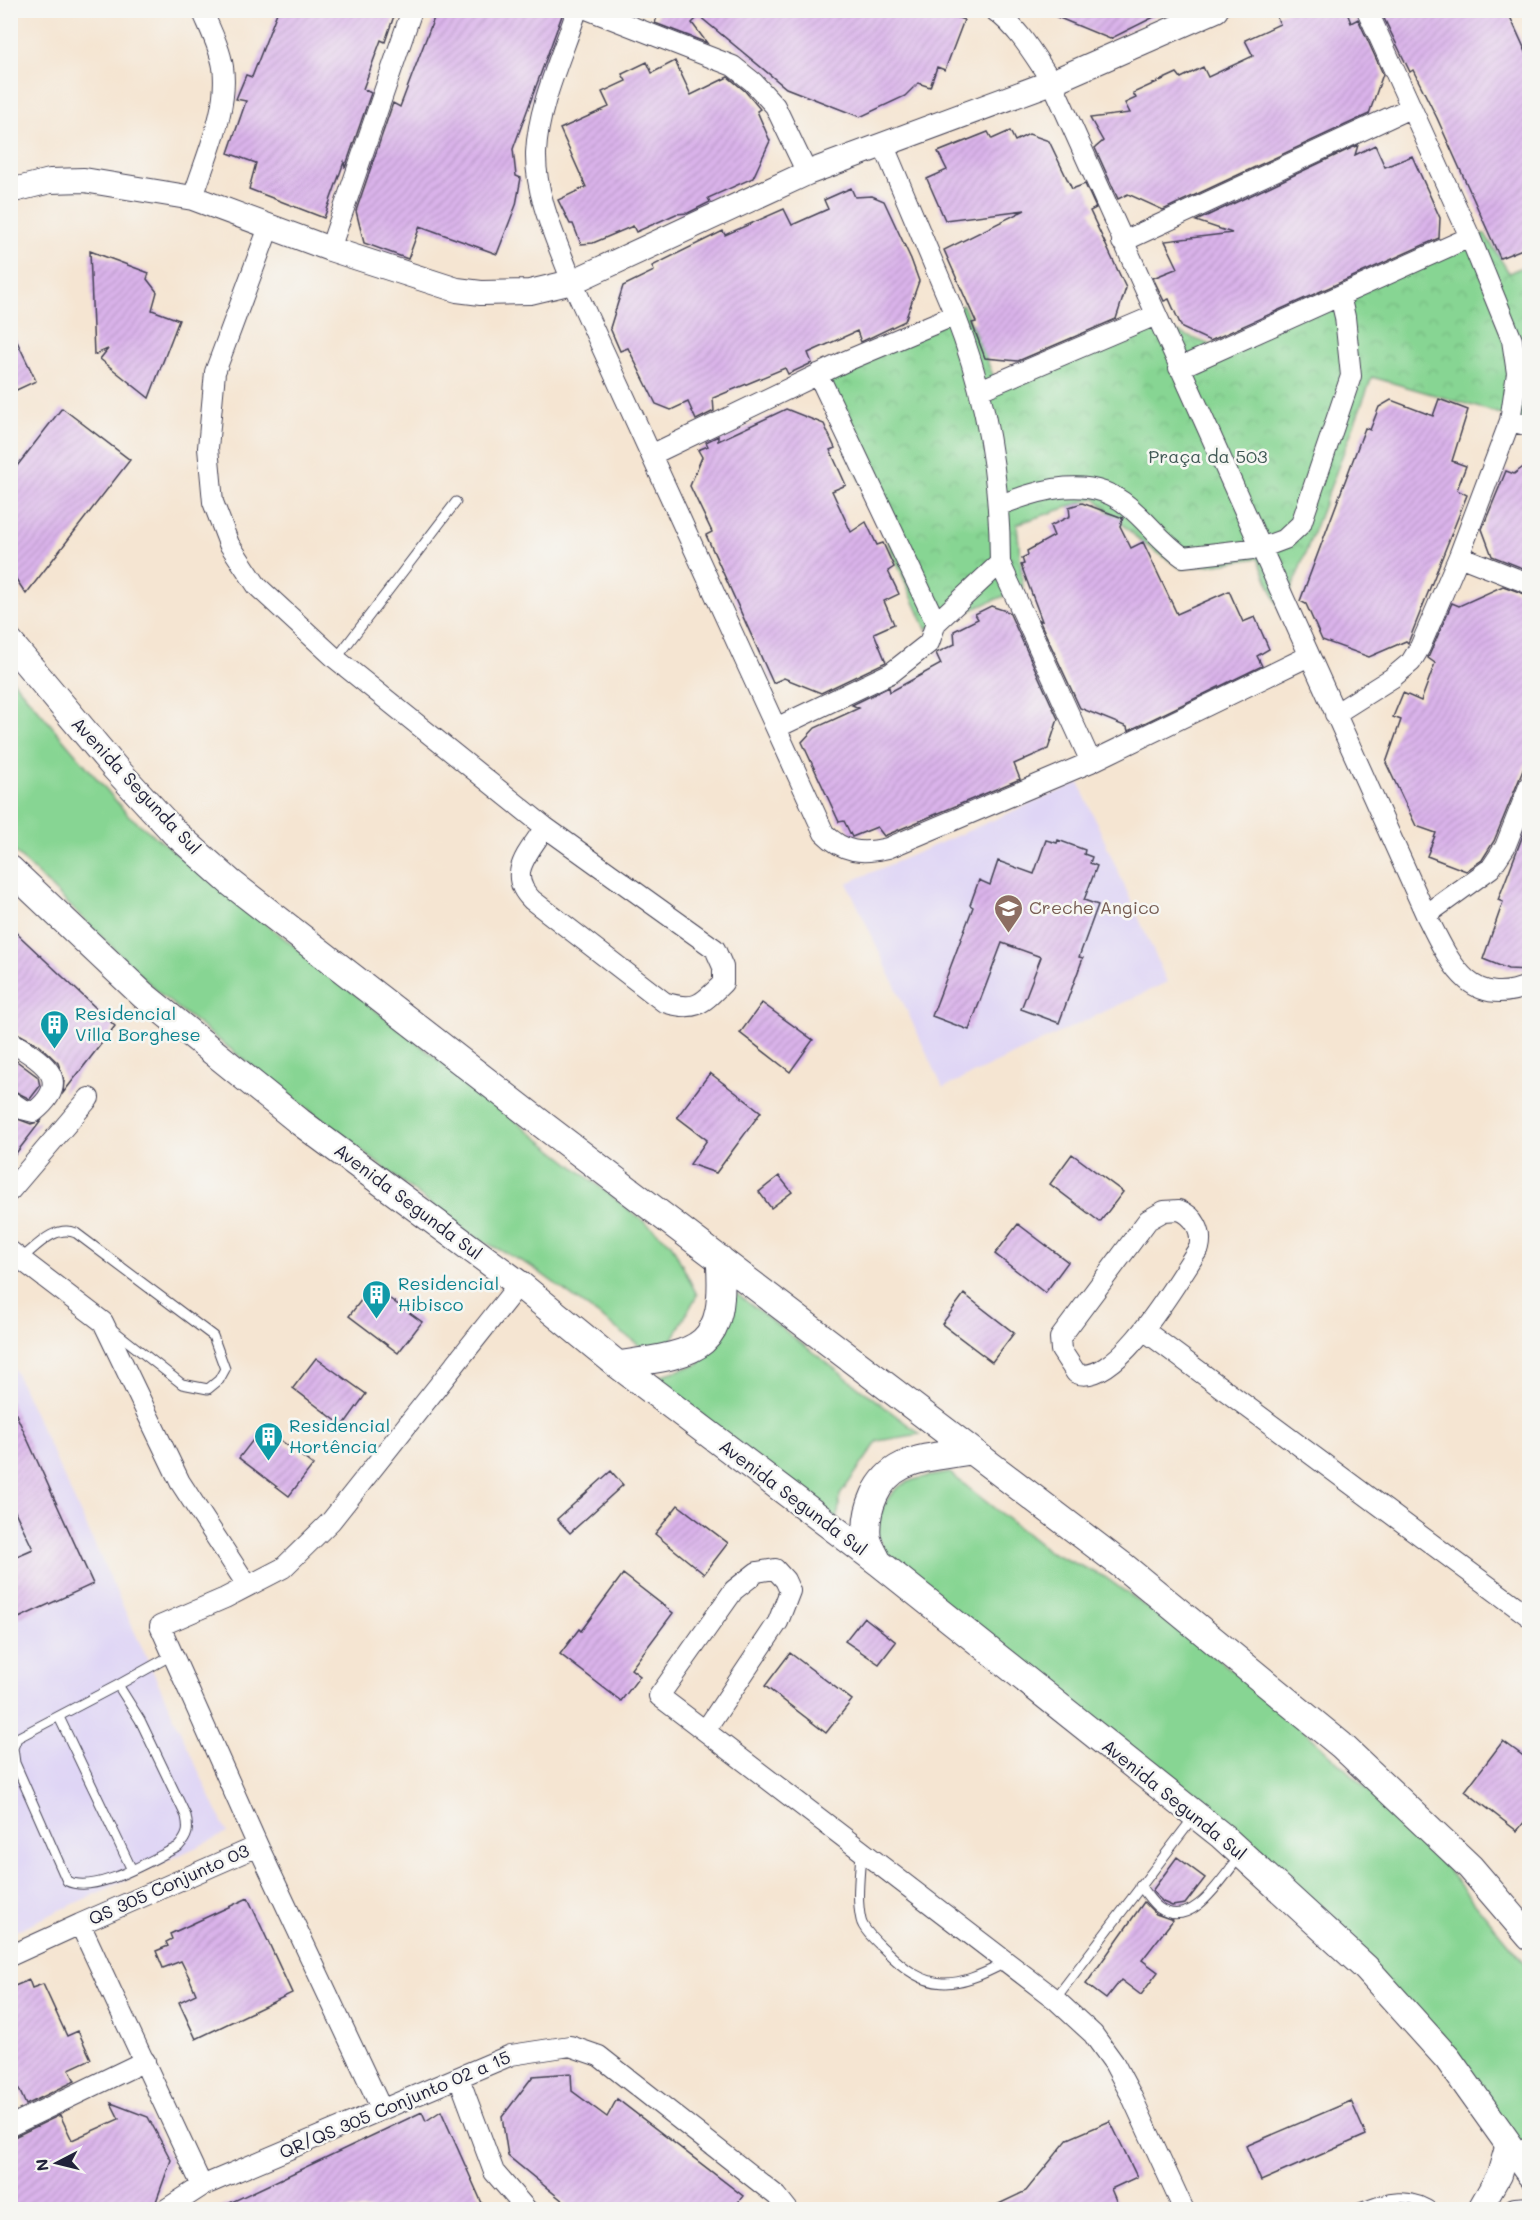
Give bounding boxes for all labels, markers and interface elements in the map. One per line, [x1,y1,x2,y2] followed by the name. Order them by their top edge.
[1148,444,1268,468] park label: Praça da 503
[67,711,207,859] street label: Avenida Segunda Sul
[992,892,1024,934] school or university icon: Creche Angico
[1029,895,1160,919] place label: Creche Angico
[75,1001,201,1046] place label: Residencial Villa Borghese
[38,1008,70,1050] building icon: Residencial Villa Borghese
[330,1138,488,1265] street label: Avenida Segunda Sul
[398,1271,499,1316] place label: Residencial Hibisco
[361,1278,393,1320] building icon: Residencial Hibisco
[289,1413,390,1458] place label: Residencial Hortência
[252,1420,284,1462] building icon: Residencial Hortência
[715,1434,873,1561] street label: Avenida Segunda Sul
[1097,1733,1252,1865] street label: Avenida Segunda Sul
[85,1838,253,1930] street label: QS 305 Conjunto 03
[275,2044,514,2164] street label: QR/QS 305 Conjunto 02 a 15
[27,2133,87,2193] north arrow
[30,2158,53,2172] text: N

